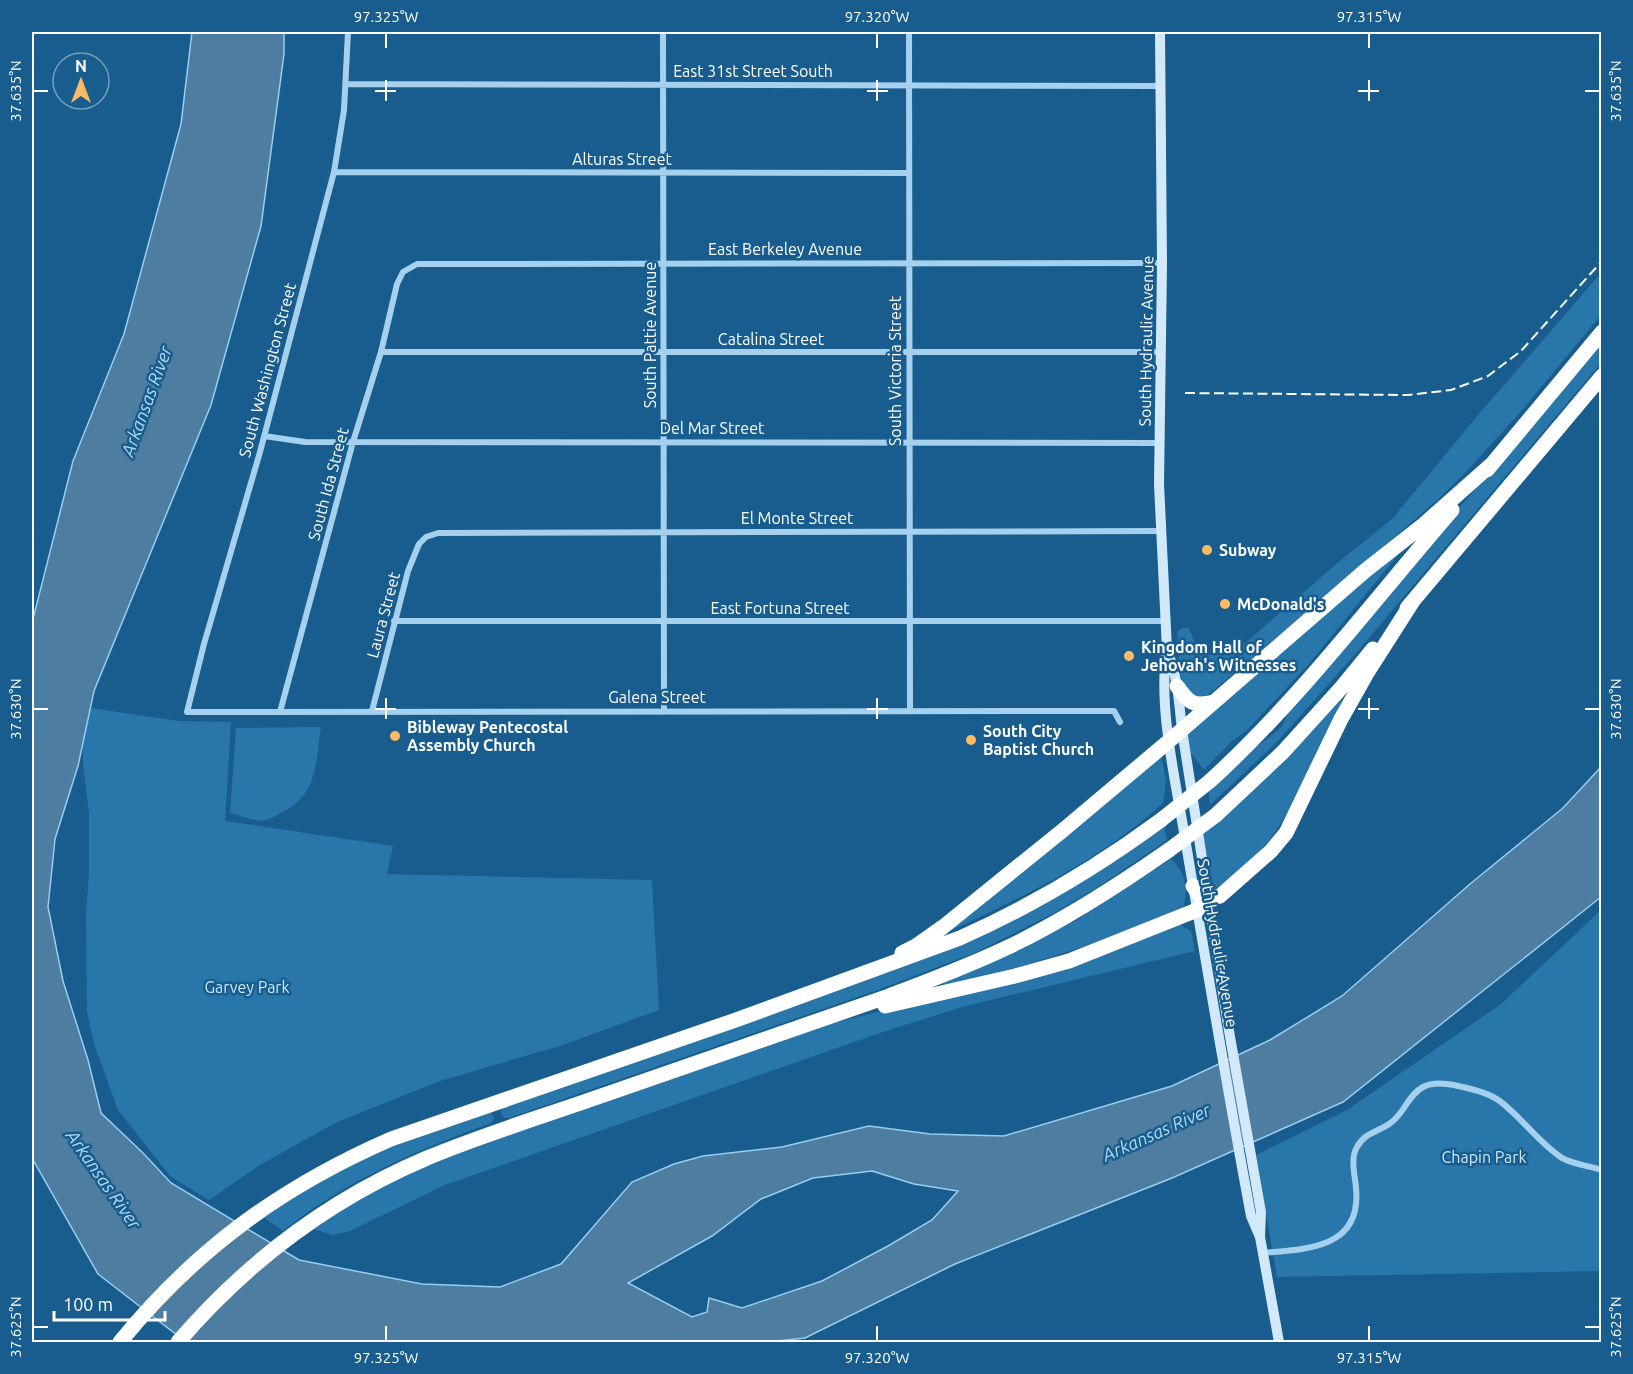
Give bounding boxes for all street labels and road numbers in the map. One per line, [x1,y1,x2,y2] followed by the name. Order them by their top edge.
[673,62,833,80] street label: East 31st Street South
[572,150,672,168] street label: Alturas Street
[708,240,862,258] street label: East Berkeley Avenue
[1136,256,1156,426] street label: South Hydraulic Avenue
[641,262,659,408] street label: South Pattie Avenue
[235,280,299,459] street label: South Washington Street
[886,295,904,446] street label: South Victoria Street
[718,330,825,348] street label: Catalina Street
[660,419,765,437] street label: Del Mar Street
[304,425,352,542] street label: South Ida Street
[741,509,854,527] street label: El Monte Street
[363,569,403,660] street label: Laura Street
[710,599,850,617] street label: East Fortuna Street
[608,688,706,706] street label: Galena Street
[1194,857,1242,1029] street label: South Hydraulic Avenue

